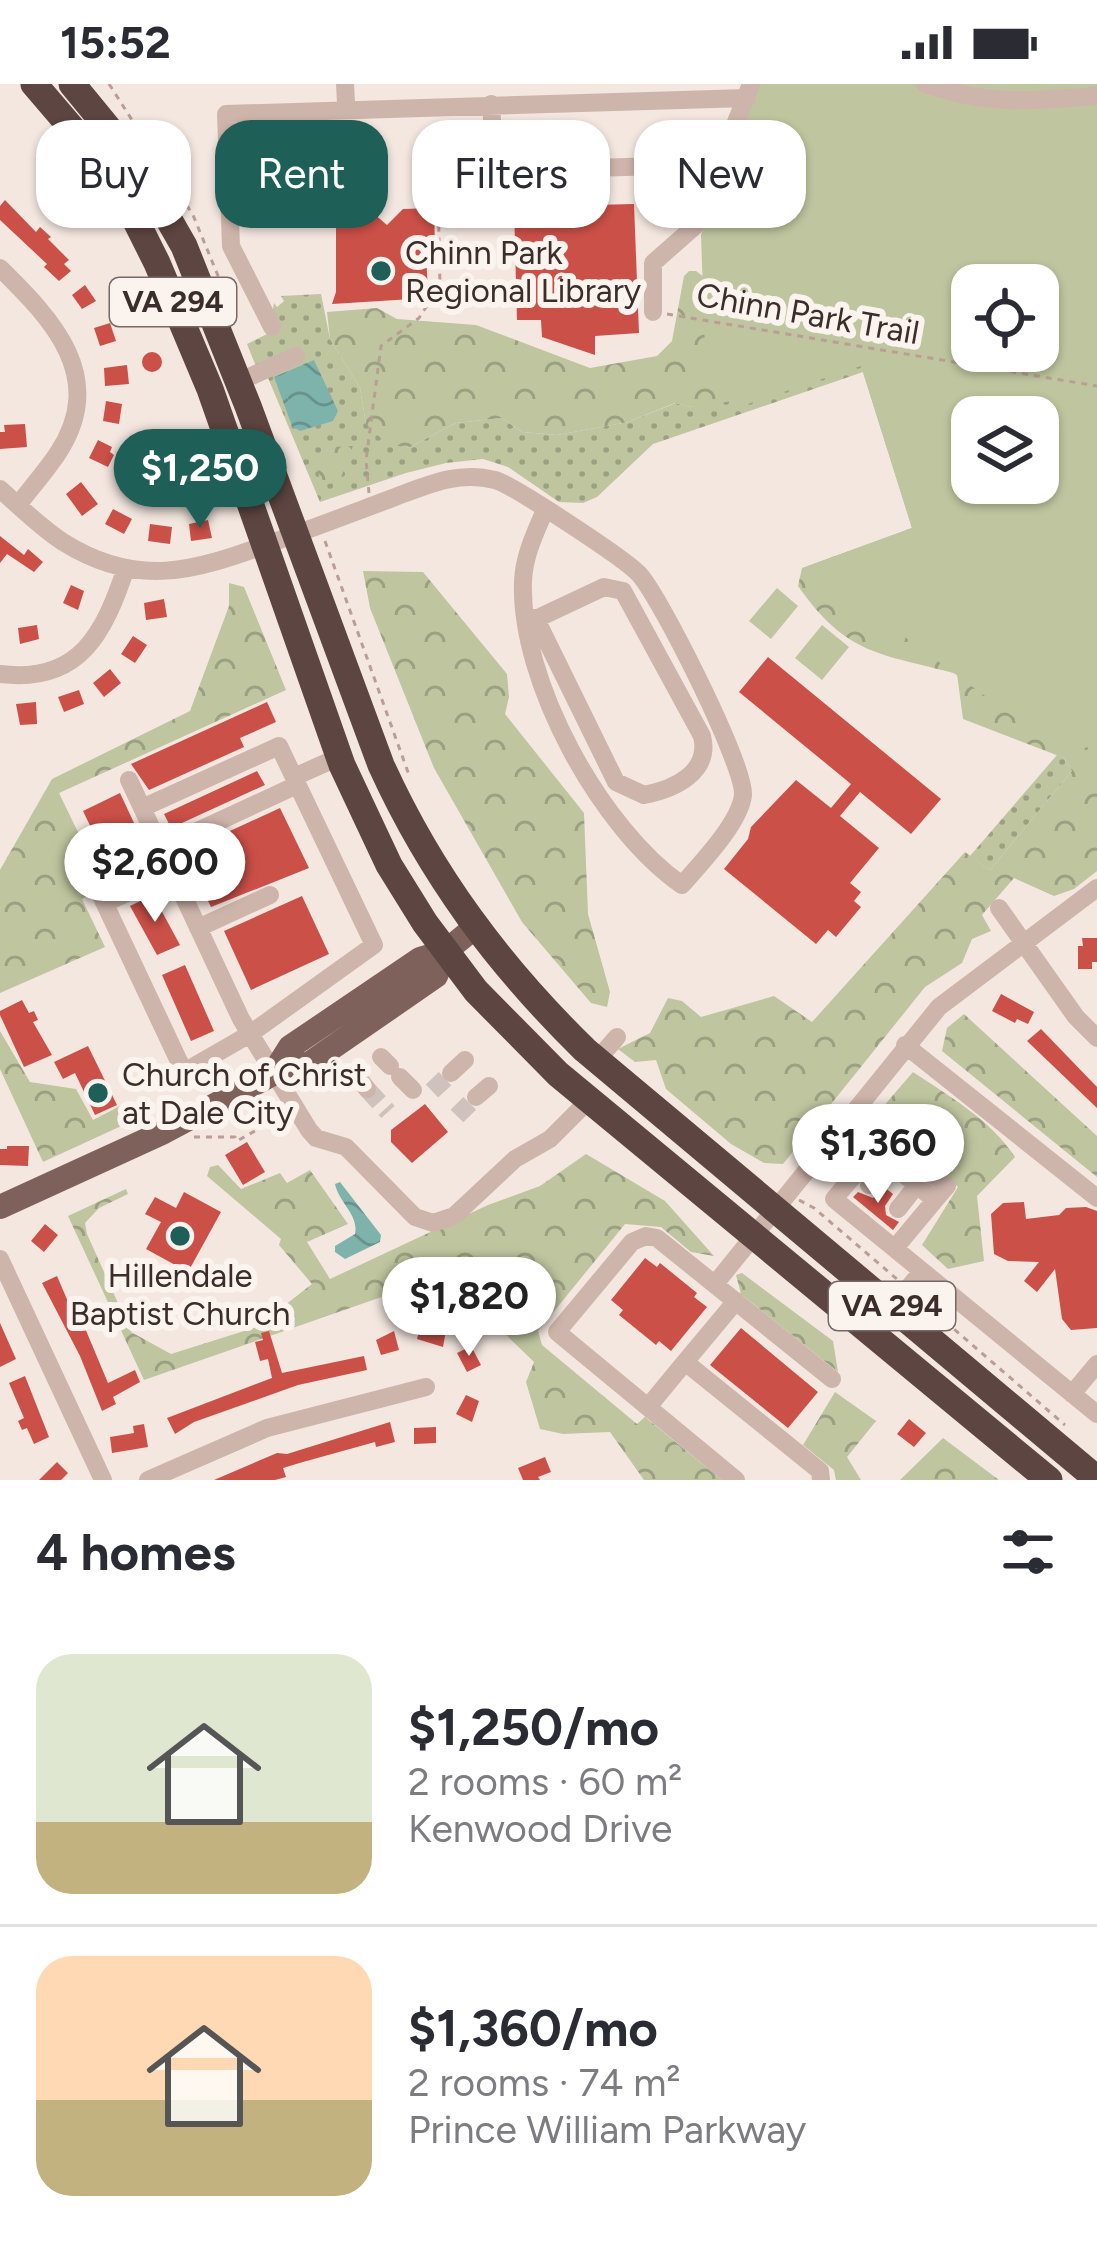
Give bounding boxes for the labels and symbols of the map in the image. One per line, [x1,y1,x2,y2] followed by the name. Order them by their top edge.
[405,233,642,310] place label: Chinn Park Regional Library
[368,258,394,284] marker: Chinn Park Regional Library
[694,275,922,352] street label: Chinn Park Trail
[110,278,236,326] road number: VA 294
[102,429,298,531] pin: $1,250
[57,823,253,925] pin: $2,600
[122,1055,367,1132] place label: Church of Christ at Dale City
[85,1080,111,1106] marker: Church of Christ at Dale City
[780,1104,976,1206] pin: $1,360
[167,1223,193,1249] marker: Hillendale Baptist Church
[70,1256,290,1333] place label: Hillendale Baptist Church
[371,1257,567,1359] pin: $1,820
[829,1282,955,1330] road number: VA 294

